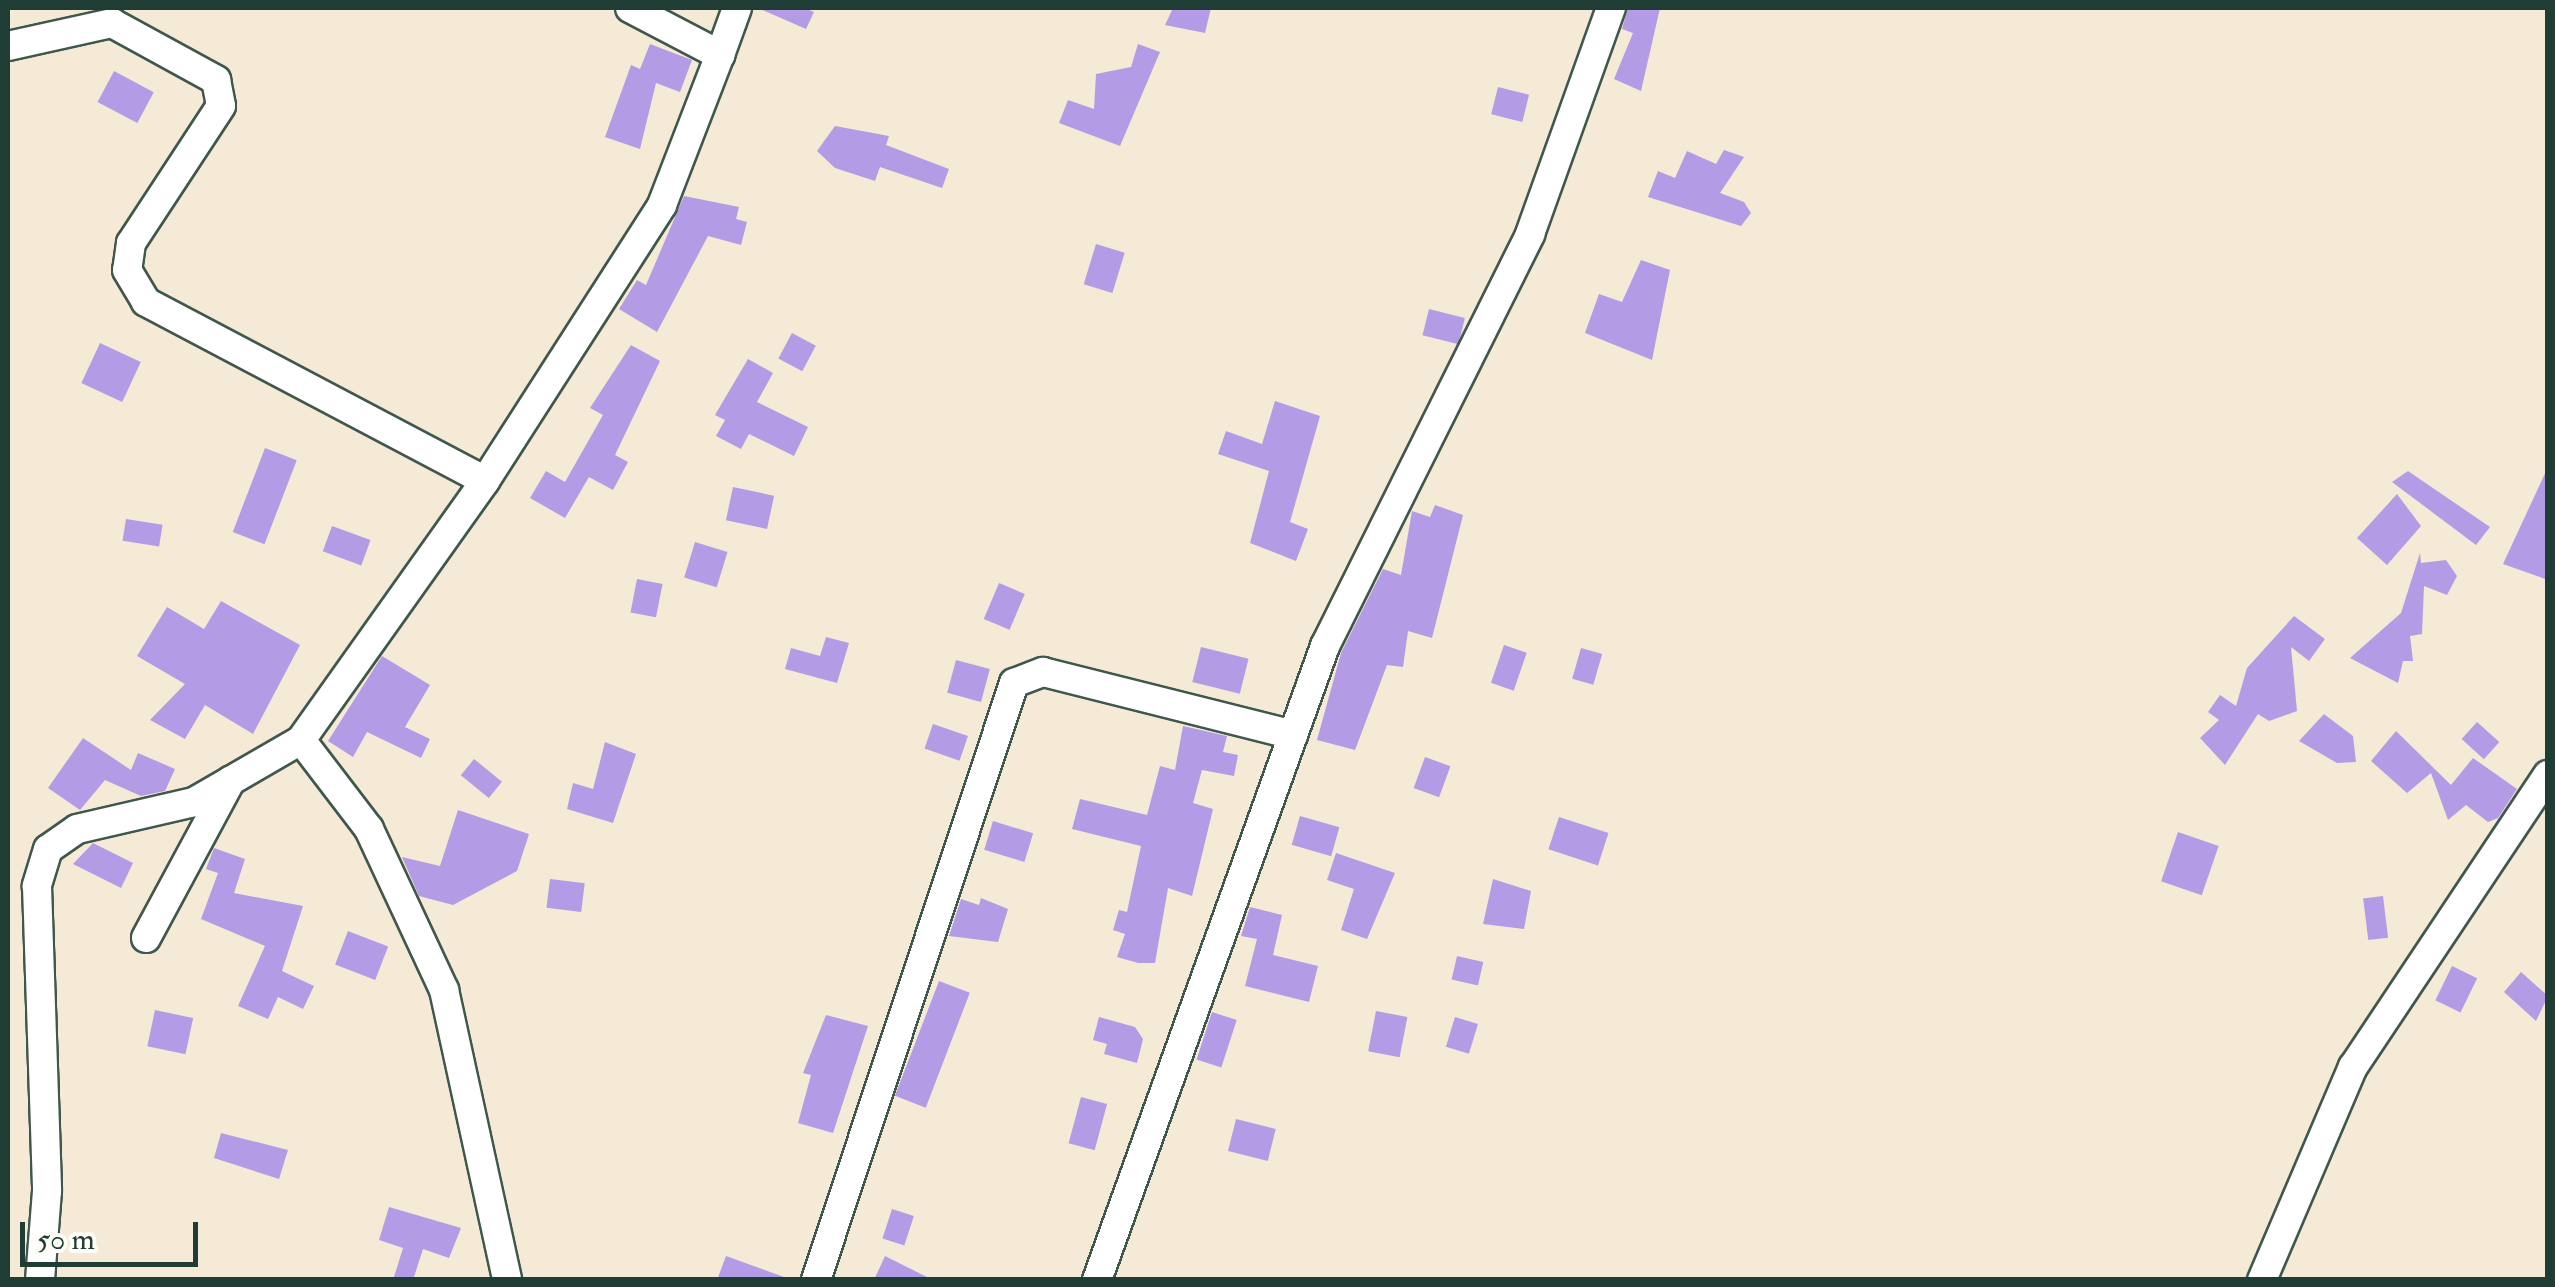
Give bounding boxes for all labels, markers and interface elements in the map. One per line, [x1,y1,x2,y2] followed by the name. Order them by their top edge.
[25,1202,202,1264] scale bar
[37,1221,95,1258] text: 50 m

